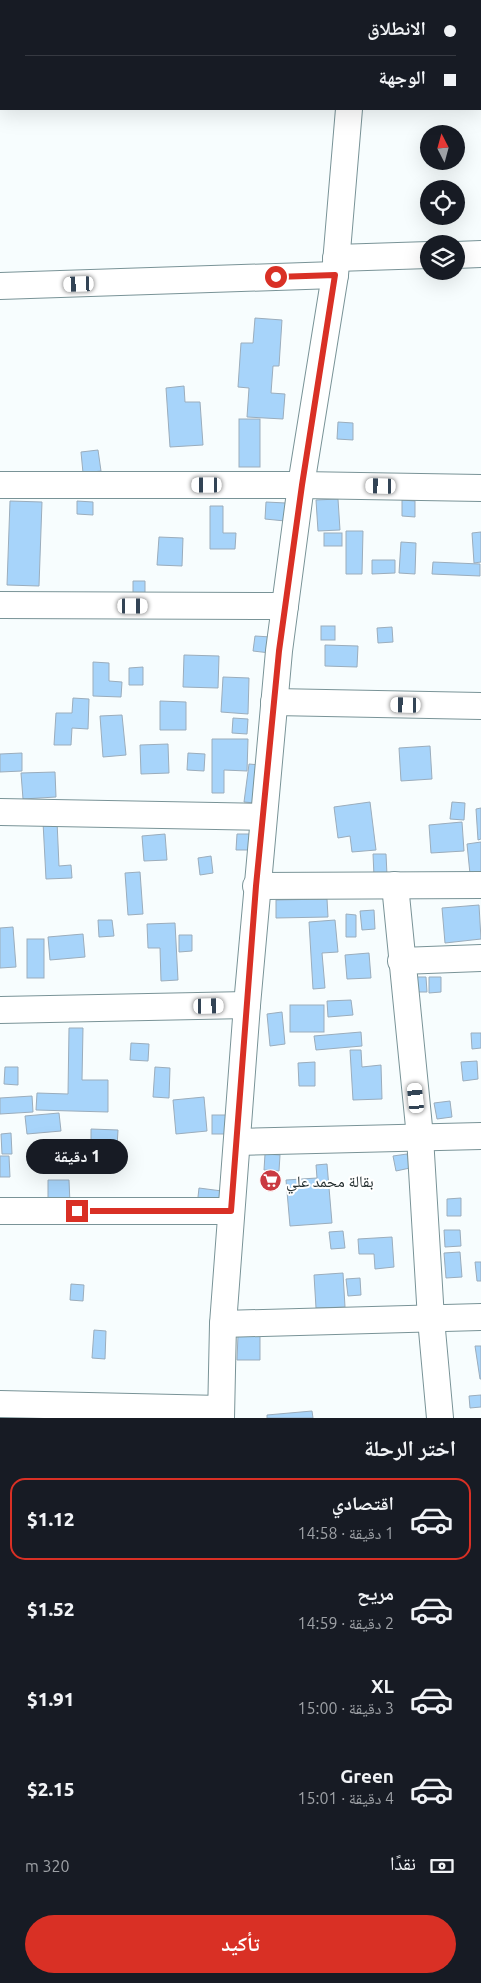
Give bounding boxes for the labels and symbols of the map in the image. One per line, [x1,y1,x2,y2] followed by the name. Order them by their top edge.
[420,125,465,170] north arrow
[265,266,287,288] route start
[63,276,94,292] car
[192,478,222,493] car
[365,478,396,494] car
[118,599,148,614] car
[390,697,421,713] car
[193,998,224,1014] car
[406,1082,425,1114] car
[26,1138,128,1174] callout: 1 دقيقة
[258,1169,282,1193] supermarket icon: بقالة محمد علي
[286,1172,374,1194] place label: بقالة محمد علي
[66,1200,88,1222] route end

